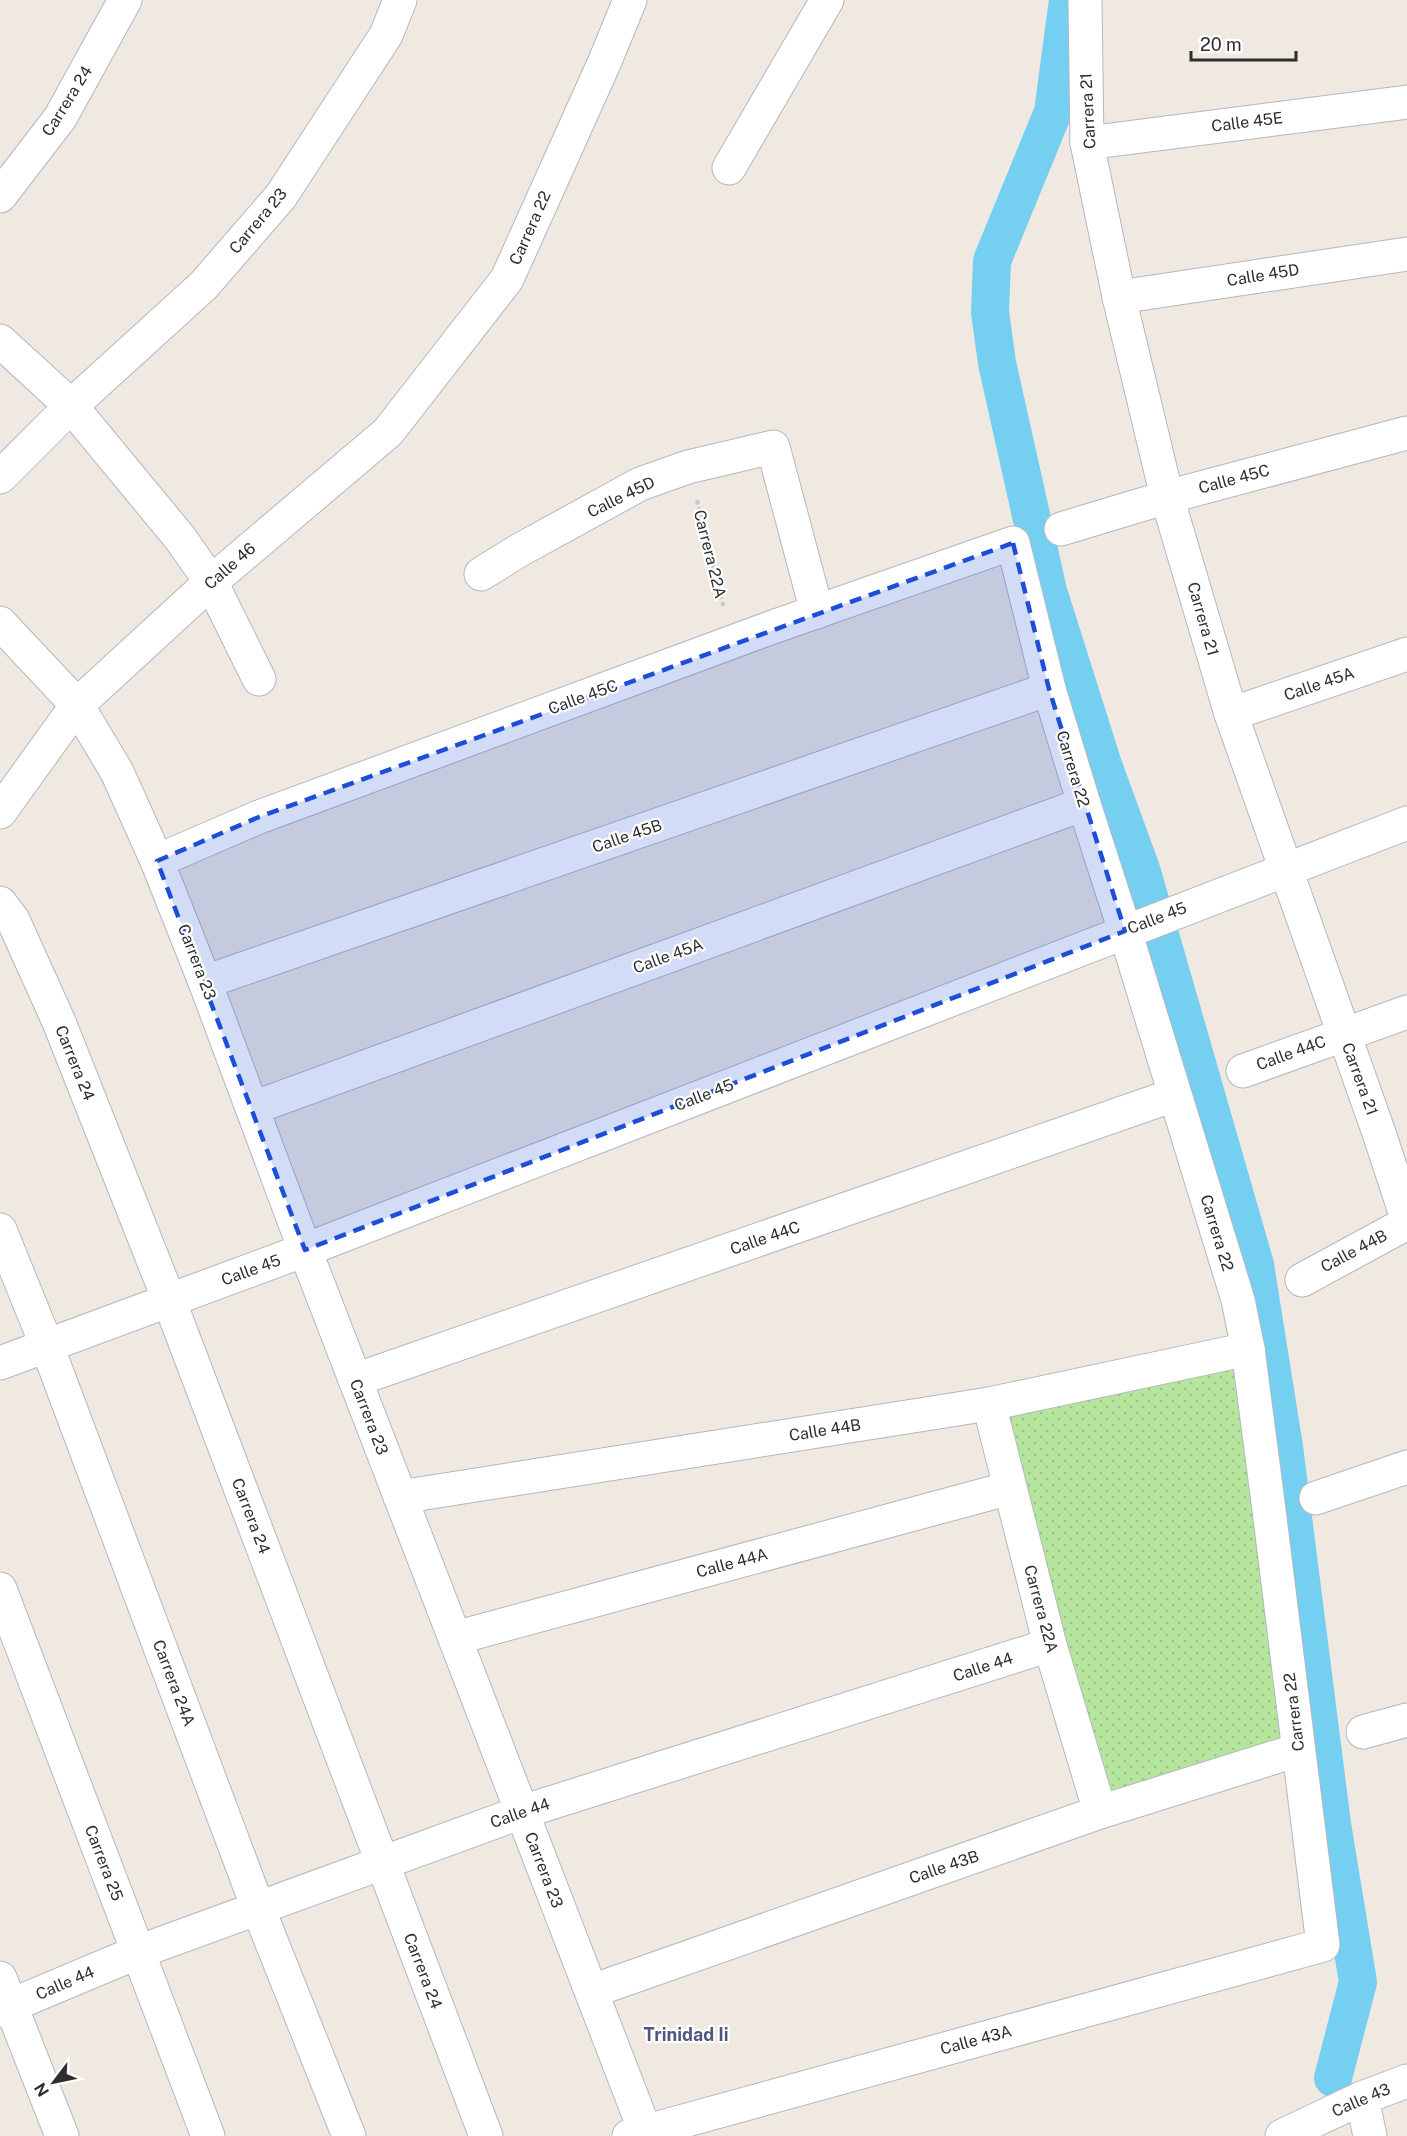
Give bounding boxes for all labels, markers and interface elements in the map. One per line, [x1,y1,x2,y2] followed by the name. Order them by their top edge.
[1191,24,1296,62] scale bar
[1200,34,1242,55] text: 20 m
[38,62,96,140] street label: Carrera 24
[1077,73,1099,149] street label: Carrera 21
[1210,108,1284,136] street label: Calle 45E
[225,184,291,258] street label: Carrera 23
[505,188,555,268] street label: Carrera 22
[1226,260,1300,290] street label: Calle 45D
[1196,460,1272,498] street label: Calle 45C
[584,472,658,522] street label: Calle 45D
[690,508,730,600] street label: Carrera 22A
[200,539,260,593] street label: Calle 46
[1183,580,1223,658] street label: Carrera 21
[1281,663,1357,705] street label: Calle 45A
[546,676,620,718] street label: Calle 45C
[1052,728,1094,810] street label: Carrera 22
[590,815,664,857] street label: Calle 45B
[1125,898,1189,938] street label: Calle 45
[174,921,220,1003] street label: Carrera 23
[630,935,706,977] street label: Calle 45A
[51,1023,99,1103] street label: Carrera 24
[1254,1032,1328,1074] street label: Calle 44C
[1338,1040,1382,1118] street label: Carrera 21
[672,1075,736,1115] street label: Calle 45
[1196,1192,1238,1274] street label: Carrera 22
[727,1217,803,1259] street label: Calle 44C
[1318,1226,1390,1276] street label: Calle 44B
[219,1250,283,1290] street label: Calle 45
[346,1376,392,1458] street label: Carrera 23
[788,1415,862,1445] street label: Calle 44B
[228,1475,274,1557] street label: Carrera 24
[694,1544,770,1582] street label: Calle 44A
[1020,1563,1062,1655] street label: Carrera 22A
[149,1637,199,1729] street label: Carrera 24A
[951,1648,1015,1686] street label: Calle 44
[1280,1672,1308,1752] street label: Carrera 22
[488,1794,552,1832] street label: Calle 44
[81,1822,127,1904] street label: Carrera 25
[521,1829,567,1911] street label: Carrera 23
[907,1846,981,1888] street label: Calle 43B
[400,1930,446,2012] street label: Carrera 24
[33,1962,97,2004] street label: Calle 44
[938,2021,1014,2059] street label: Calle 43A
[643,2024,729,2045] district label: Trinidad Ii
[24,2052,84,2112] north arrow
[30,2079,53,2100] text: N
[1329,2079,1393,2121] street label: Calle 43

